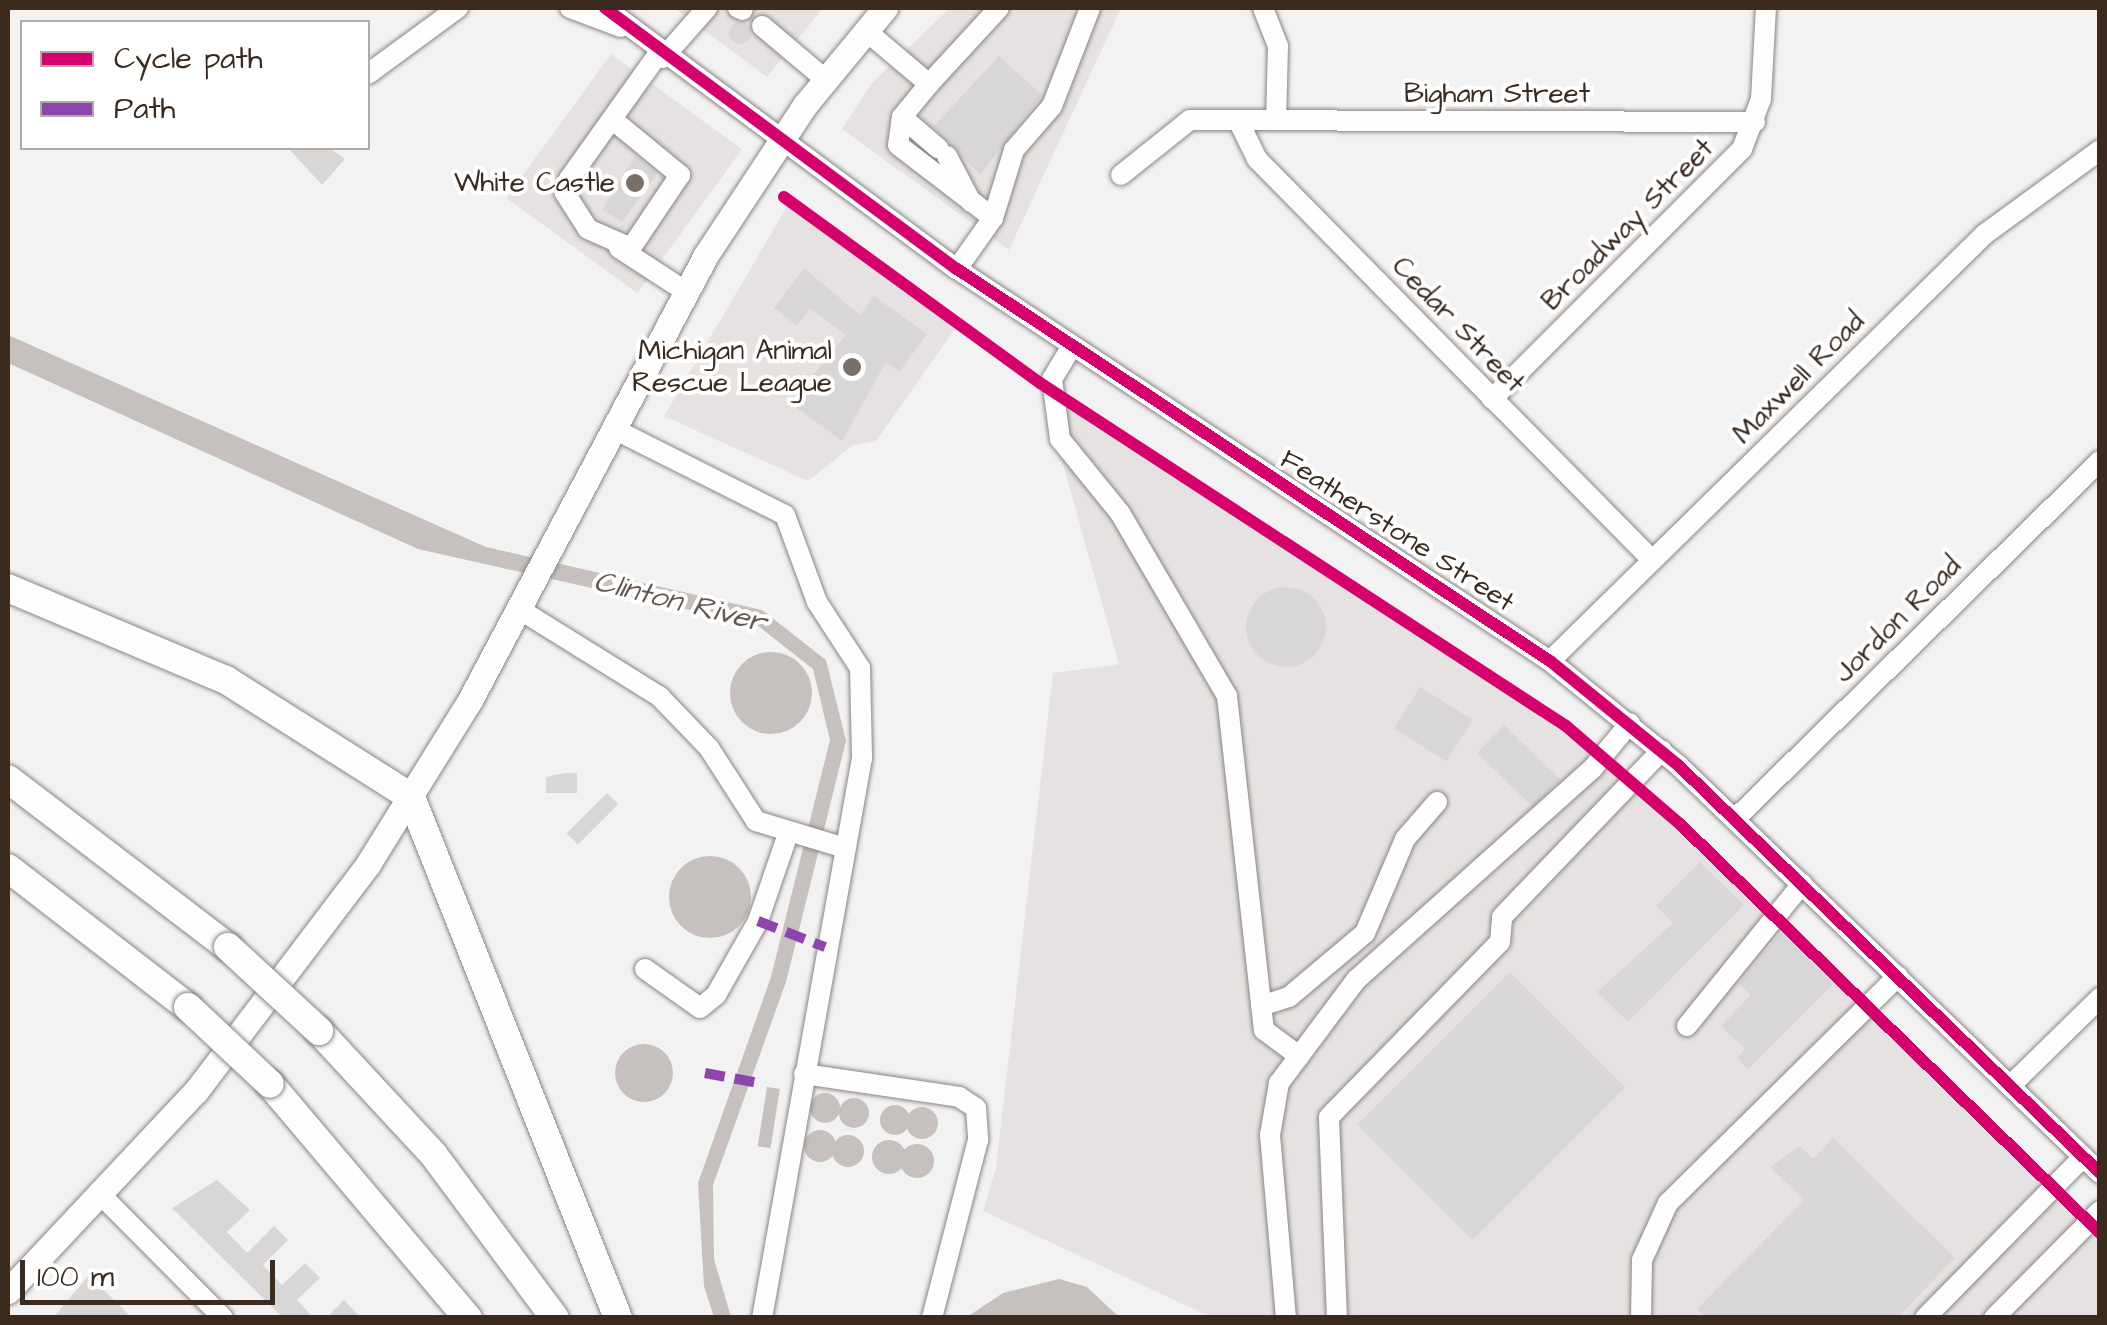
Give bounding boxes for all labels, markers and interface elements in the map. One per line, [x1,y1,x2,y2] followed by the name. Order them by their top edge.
[20,20,370,150] legend
[114,38,263,80] text: Cycle path
[1404,77,1590,111] street label: Bigham Street
[114,88,175,130] text: Path
[1535,132,1721,318] street label: Broadway Street
[454,166,615,200] place label: White Castle
[624,172,646,194] marker: White Castle
[1385,250,1531,400] street label: Cedar Street
[1726,305,1872,451] street label: Maxwell Road
[632,334,832,400] place label: Michigan Animal Rescue League
[841,356,863,378] marker: Michigan Animal Rescue League
[1274,443,1520,619] street label: Featherstone Street
[1828,550,1968,690] street label: Jordon Road
[590,563,770,641] water label: Clinton River
[25,1240,280,1302] scale bar
[37,1256,114,1298] text: 100 m

